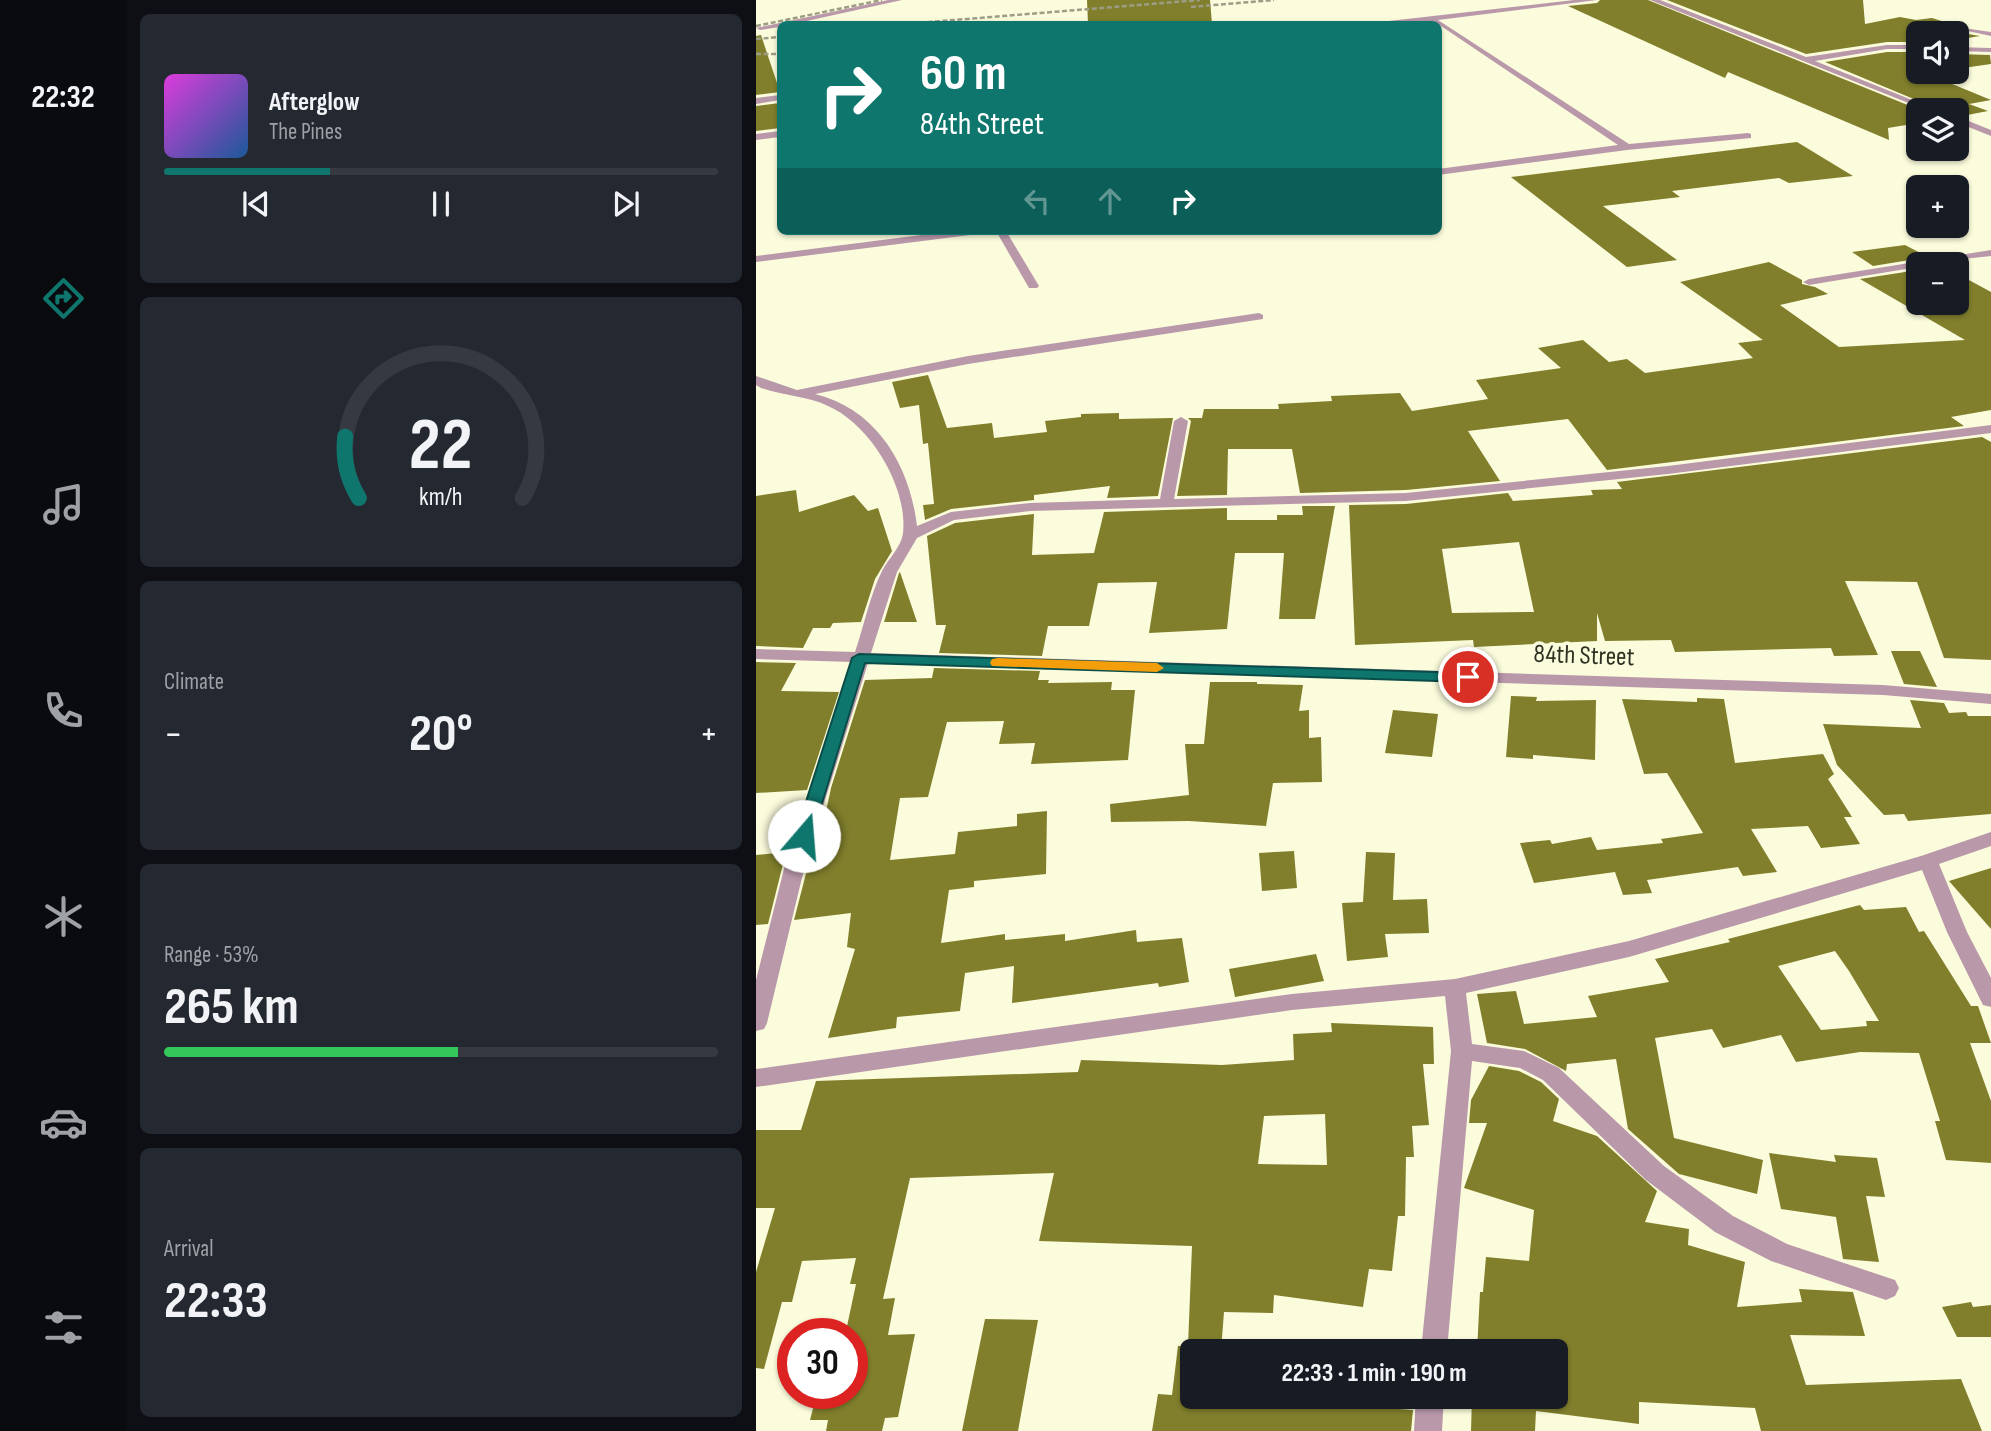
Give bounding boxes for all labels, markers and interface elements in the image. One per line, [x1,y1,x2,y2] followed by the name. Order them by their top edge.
[1906,21,1969,315] map controls
[1906,21,1969,84] button: sound
[920,45,1007,104] text: 60 m
[805,49,896,140] icon: right
[31,78,95,117] text: 22:32
[269,87,360,118] text: Afterglow
[1906,98,1969,161] button: layers
[920,105,1044,144] text: 84th Street
[269,118,342,146] text: The Pines
[1906,175,1969,238] button: +
[1018,182,1056,220] icon: left
[1091,182,1129,220] icon: ahead
[1164,182,1202,220] icon: right
[237,185,275,223] icon: previous
[422,185,460,223] icon: pause
[607,185,645,223] icon: next
[1906,252,1969,315] button: −
[39,274,88,323] icon: directions
[409,403,473,491] text: 22
[39,480,88,529] icon: music
[419,482,463,513] text: km/h
[1533,639,1635,673] street label: 84th Street
[1438,647,1498,707] pin
[1449,658,1487,696] icon: arrive
[164,668,224,696] text: Climate
[39,686,88,735] icon: phone
[409,703,473,766] text: 20°
[164,712,183,757] text: −
[699,712,718,757] text: +
[767,799,841,873] position arrow
[39,892,88,941] icon: climate
[164,941,259,969] text: Range · 53%
[164,976,299,1039] text: 265 km
[39,1098,88,1147] icon: car
[164,1235,213,1263] text: Arrival
[164,1270,268,1333] text: 22:33
[39,1303,88,1352] icon: filters
[777,1318,868,1409] speed limit sign: 30
[1281,1358,1467,1389] text: 22:33 · 1 min · 190 m

